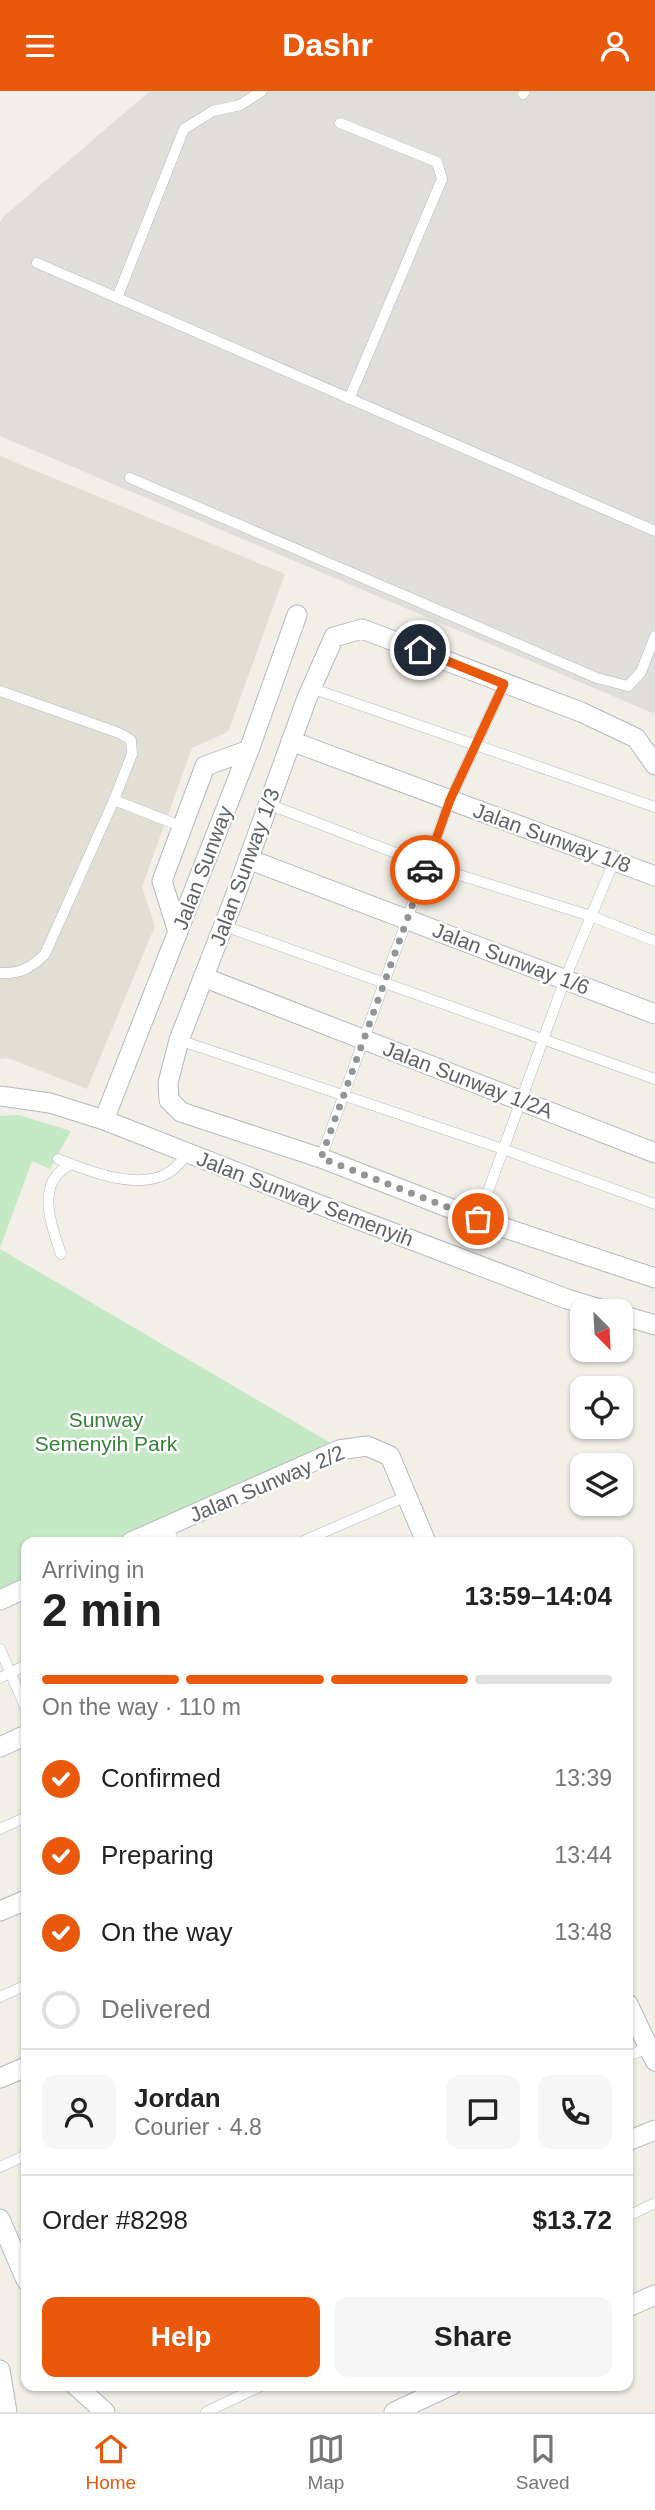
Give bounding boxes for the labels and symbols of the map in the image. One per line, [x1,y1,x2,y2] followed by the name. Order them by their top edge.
[390,620,450,680] pin
[205,785,284,949] street label: Jalan Sunway 1/3
[470,798,634,877] street label: Jalan Sunway 1/8
[168,802,237,933] street label: Jalan Sunway
[390,835,460,905] courier
[430,918,593,999] street label: Jalan Sunway 1/6
[380,1037,556,1122] street label: Jalan Sunway 1/2A
[194,1147,417,1250] street label: Jalan Sunway Semenyih
[448,1189,508,1249] pin
[570,1299,634,1361] north arrow
[35,1408,178,1455] park label: Sunway Semenyih Park
[186,1441,348,1527] street label: Jalan Sunway 2/2

